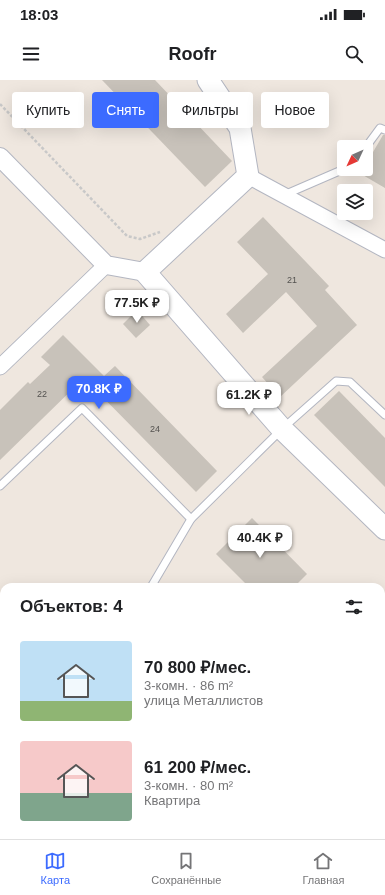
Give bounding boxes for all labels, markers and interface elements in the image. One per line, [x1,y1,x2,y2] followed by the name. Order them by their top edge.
[20,6,58,23] text: 18:03
[20,43,42,65] icon: menu
[343,43,365,65] icon: search
[169,44,217,64] text: Roofr
[12,92,84,128] chip: Купить
[92,92,159,128] chip: Снять
[167,92,253,128] chip: Фильтры
[261,92,329,128] chip: Новое
[337,140,373,176] north arrow
[337,140,373,220] map controls
[337,184,373,220] button: layers
[287,275,297,285] house number: 21
[100,290,174,324] pin: 77.5K ₽
[114,295,160,310] text: 77.5K ₽
[62,376,136,410] pin: 70.8K ₽
[76,381,122,396] text: 70.8K ₽
[212,382,286,416] pin: 61.2K ₽
[226,387,272,402] text: 61.2K ₽
[37,389,47,399] house number: 22
[150,424,160,434] house number: 24
[223,525,297,559] pin: 40.4K ₽
[237,530,283,545] text: 40.4K ₽
[343,596,365,618] icon: filters
[20,597,123,616] text: Объектов: 4
[52,657,100,705] icon: home
[144,658,251,677] text: 70 800 ₽/мес.
[144,678,233,693] text: 3-комн. · 86 m²
[144,693,263,708] text: улица Металлистов
[52,757,100,805] icon: home
[144,758,251,777] text: 61 200 ₽/мес.
[144,778,233,793] text: 3-комн. · 80 m²
[144,793,200,808] text: Квартира
[41,850,70,886] tab: Карта
[151,850,221,886] tab: Сохранённые
[302,850,344,886] tab: Главная

